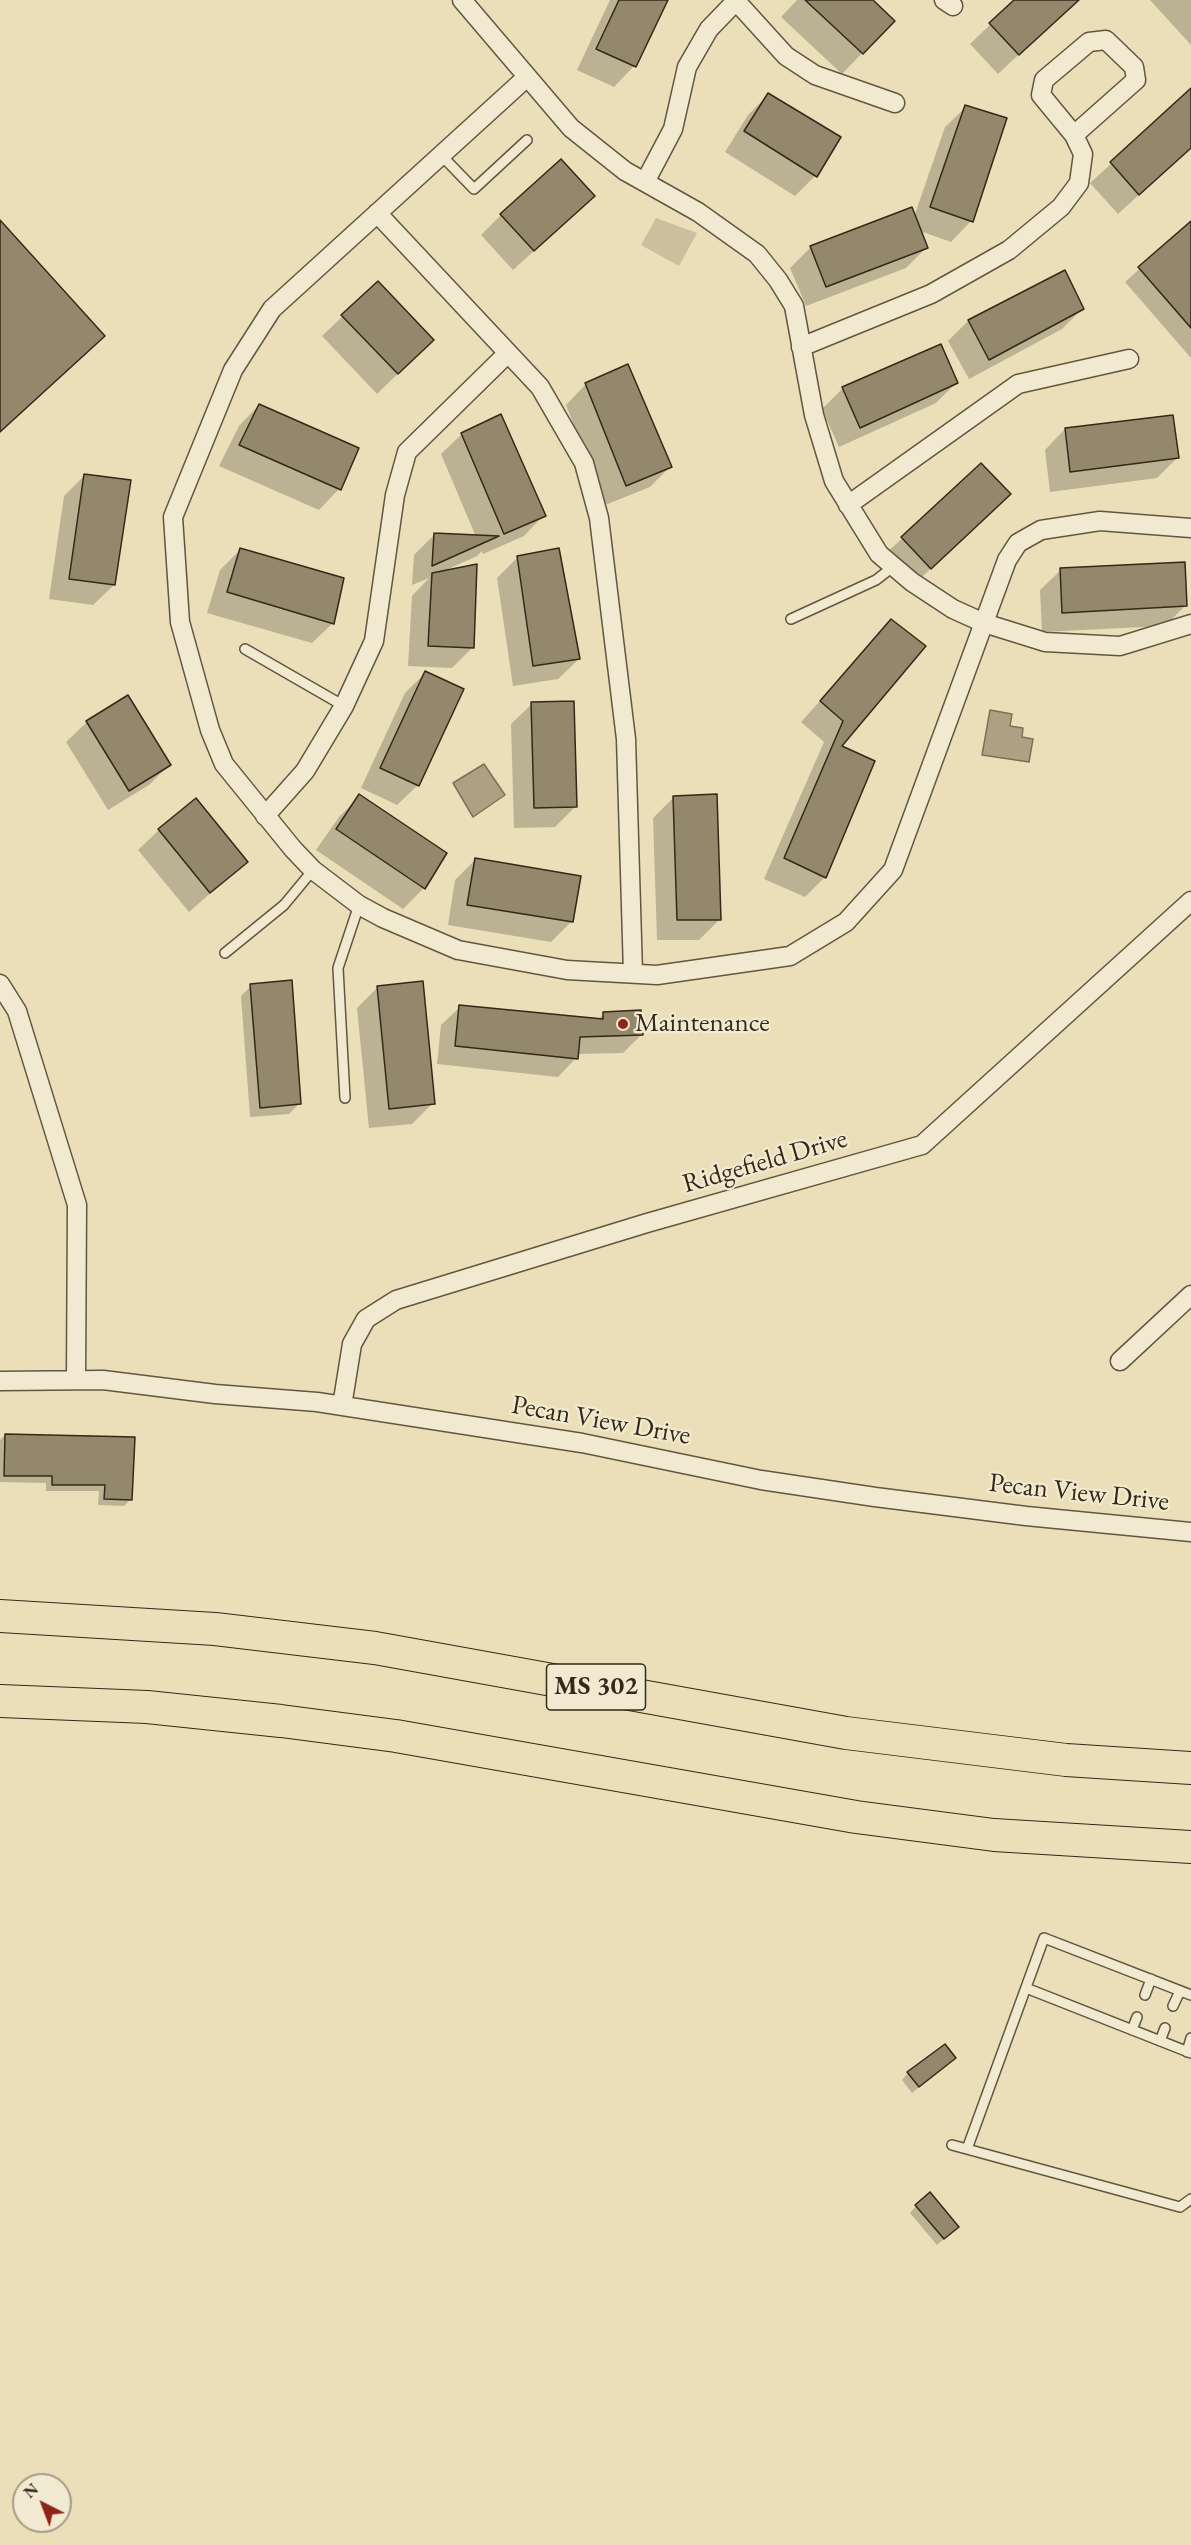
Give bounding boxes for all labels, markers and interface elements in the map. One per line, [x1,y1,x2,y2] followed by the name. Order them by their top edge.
[635,1008,770,1040] place label: Maintenance
[616,1017,630,1031] marker: Maintenance
[679,1123,851,1201] street label: Ridgefield Drive
[509,1389,693,1453] street label: Pecan View Drive
[987,1467,1171,1519] street label: Pecan View Drive
[546,1664,646,1710] road number: MS 302
[12,2473,72,2533] north arrow
[19,2479,43,2503] text: N

